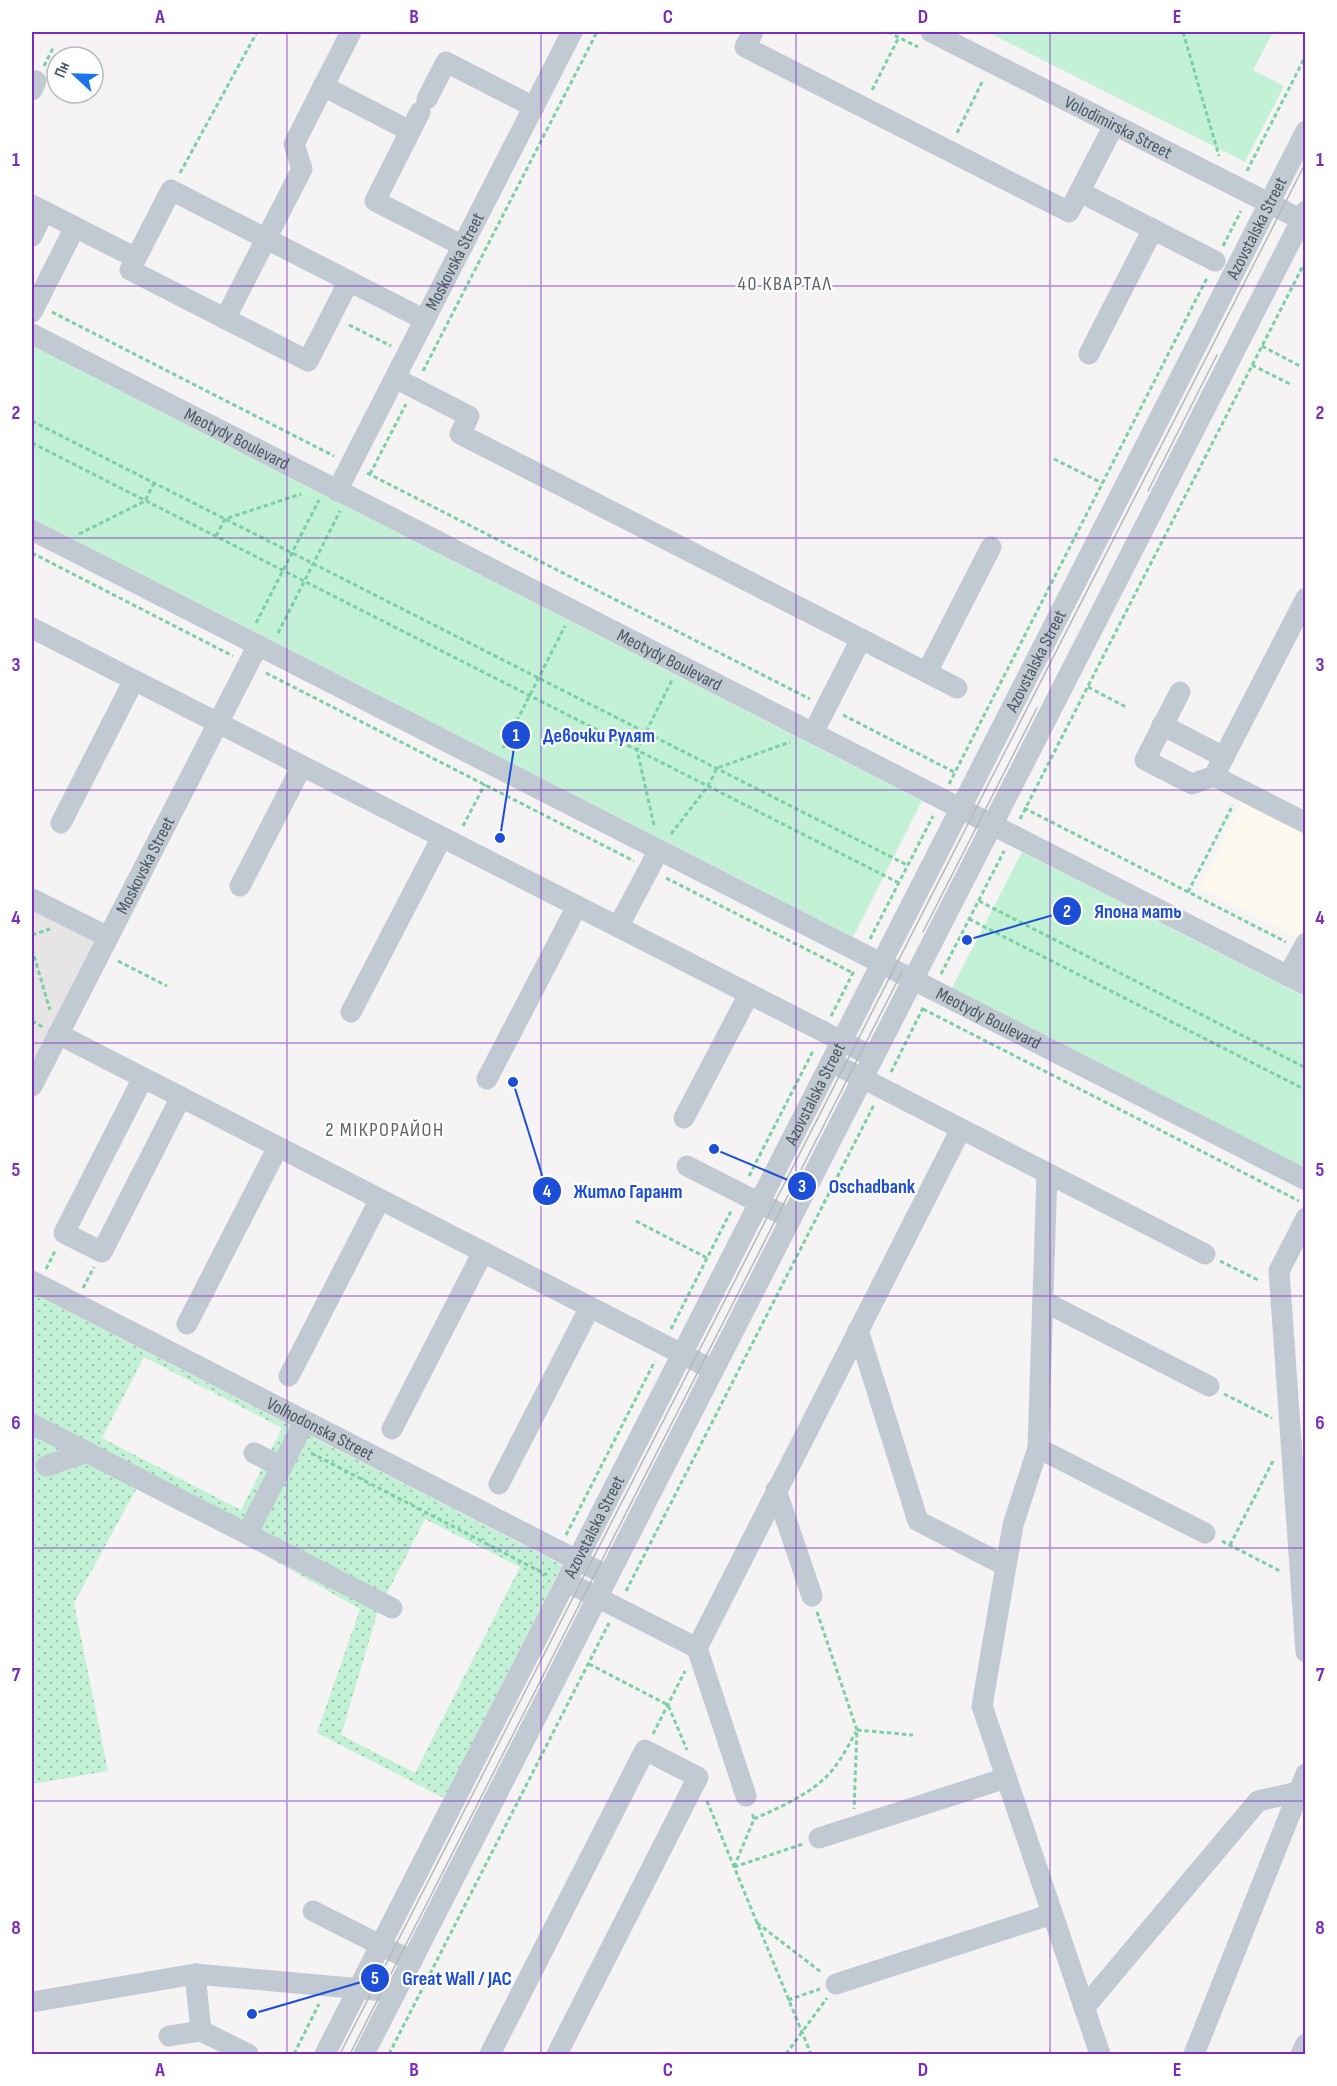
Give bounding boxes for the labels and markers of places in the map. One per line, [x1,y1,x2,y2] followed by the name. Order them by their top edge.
[501,716,667,754] callout: Девочки Рулят
[1052,892,1194,930] callout: Япона мать
[787,1167,928,1205] callout: Oschadbank
[532,1172,695,1210] callout: Житло Гарант
[360,1959,523,1997] callout: Great Wall / JAC

